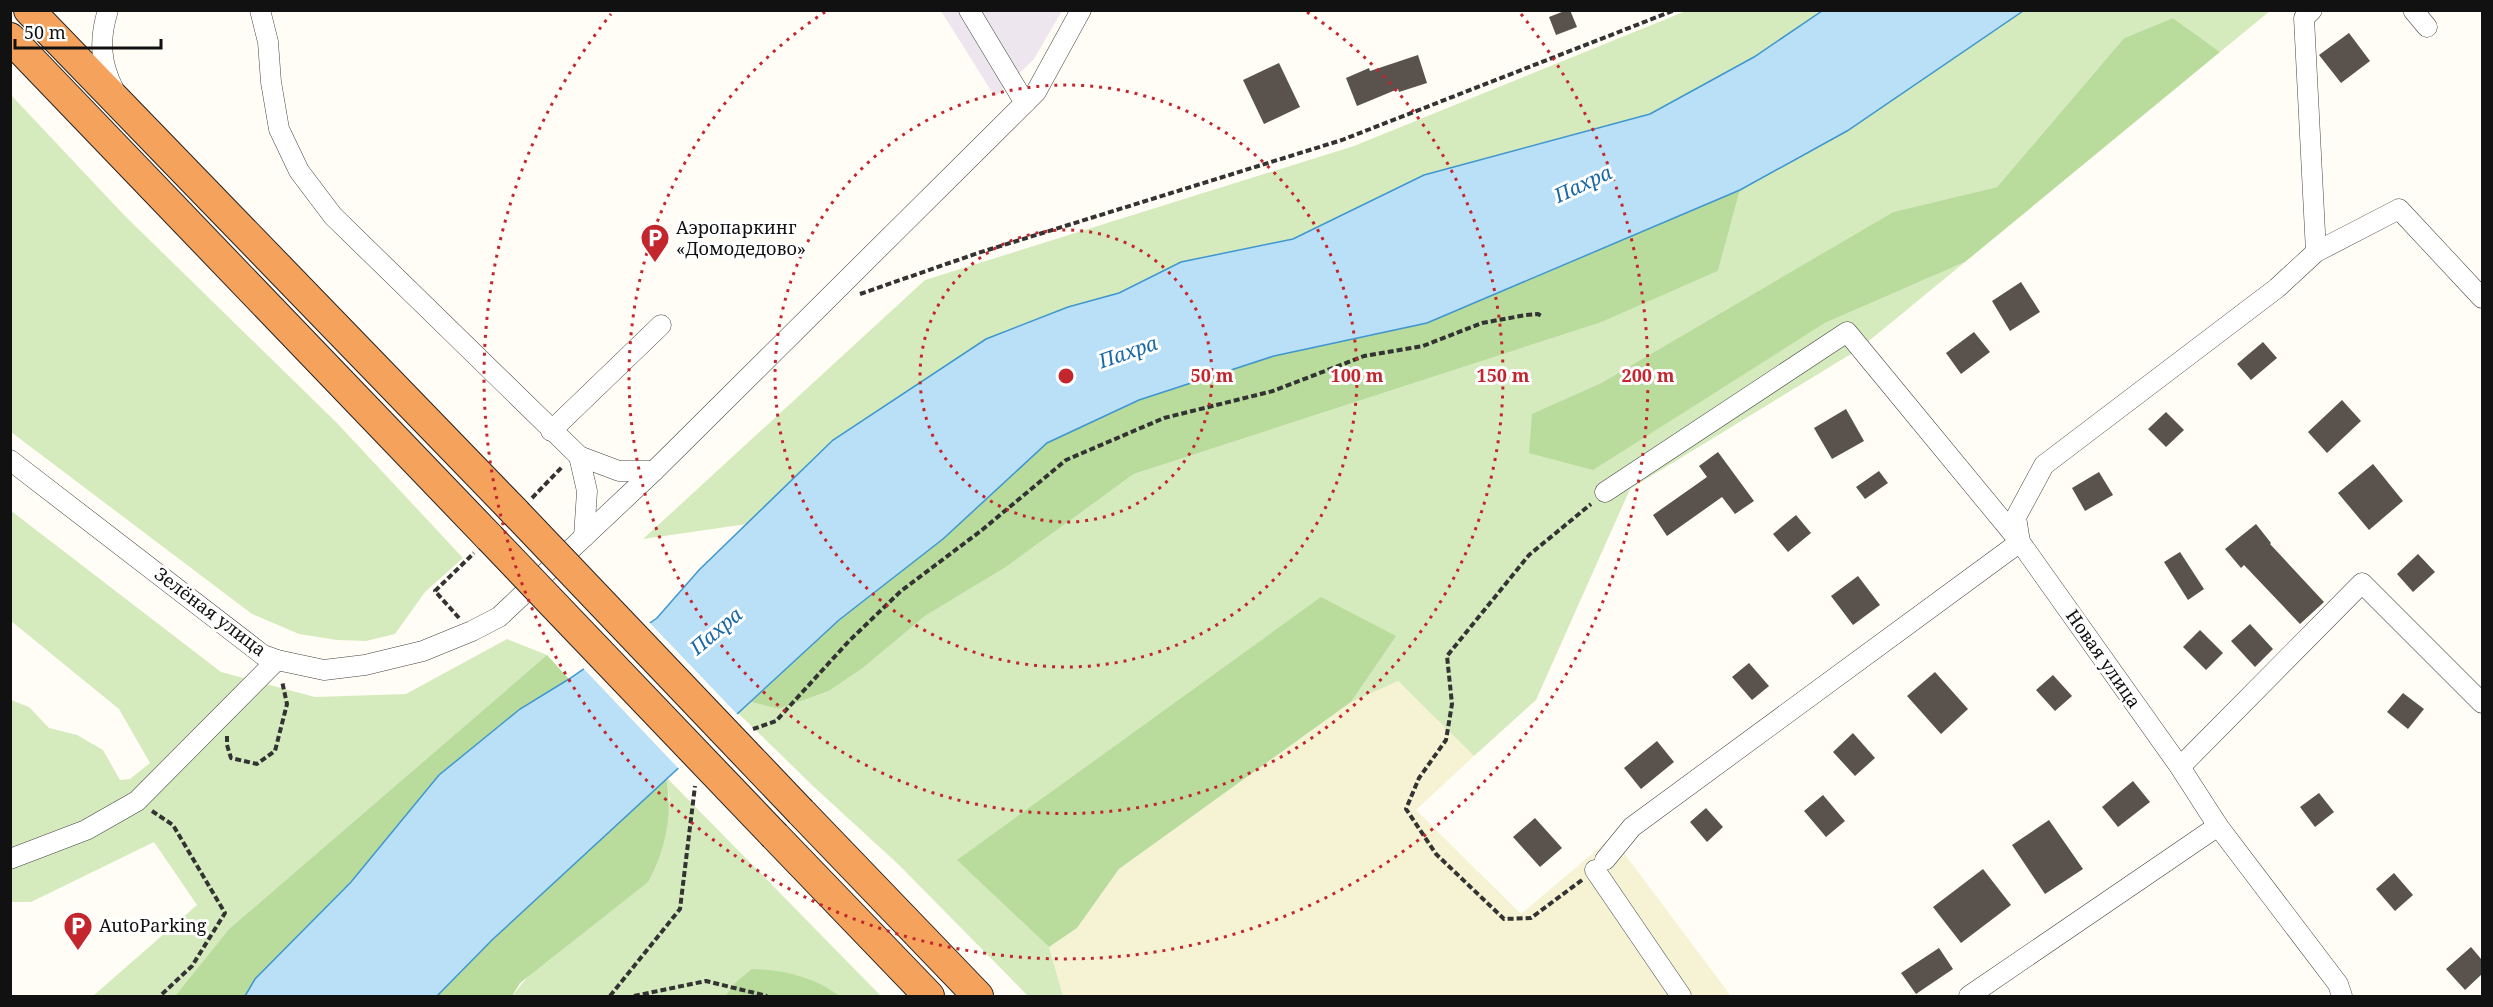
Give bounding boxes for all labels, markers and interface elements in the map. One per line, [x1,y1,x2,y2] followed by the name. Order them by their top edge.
[15,12,160,50] scale bar
[24,20,66,44] text: 50 m
[1549,158,1616,209] water label: Пахра
[676,215,806,260] place label: Аэропаркинг «Домодедово»
[639,222,671,264] parking icon: Аэропаркинг «Домодедово»
[1094,329,1161,375] water label: Пахра
[1191,363,1234,387] text: 50 m
[1331,363,1384,387] text: 100 m
[1477,363,1530,387] text: 150 m
[1622,363,1675,387] text: 200 m
[1056,366,1076,386] centre of rings
[150,561,271,661] street label: Зелёная улица
[683,601,748,661] water label: Пахра
[2061,604,2147,713] street label: Новая улица
[62,910,94,952] parking icon: AutoParking
[99,913,207,937] place label: AutoParking

